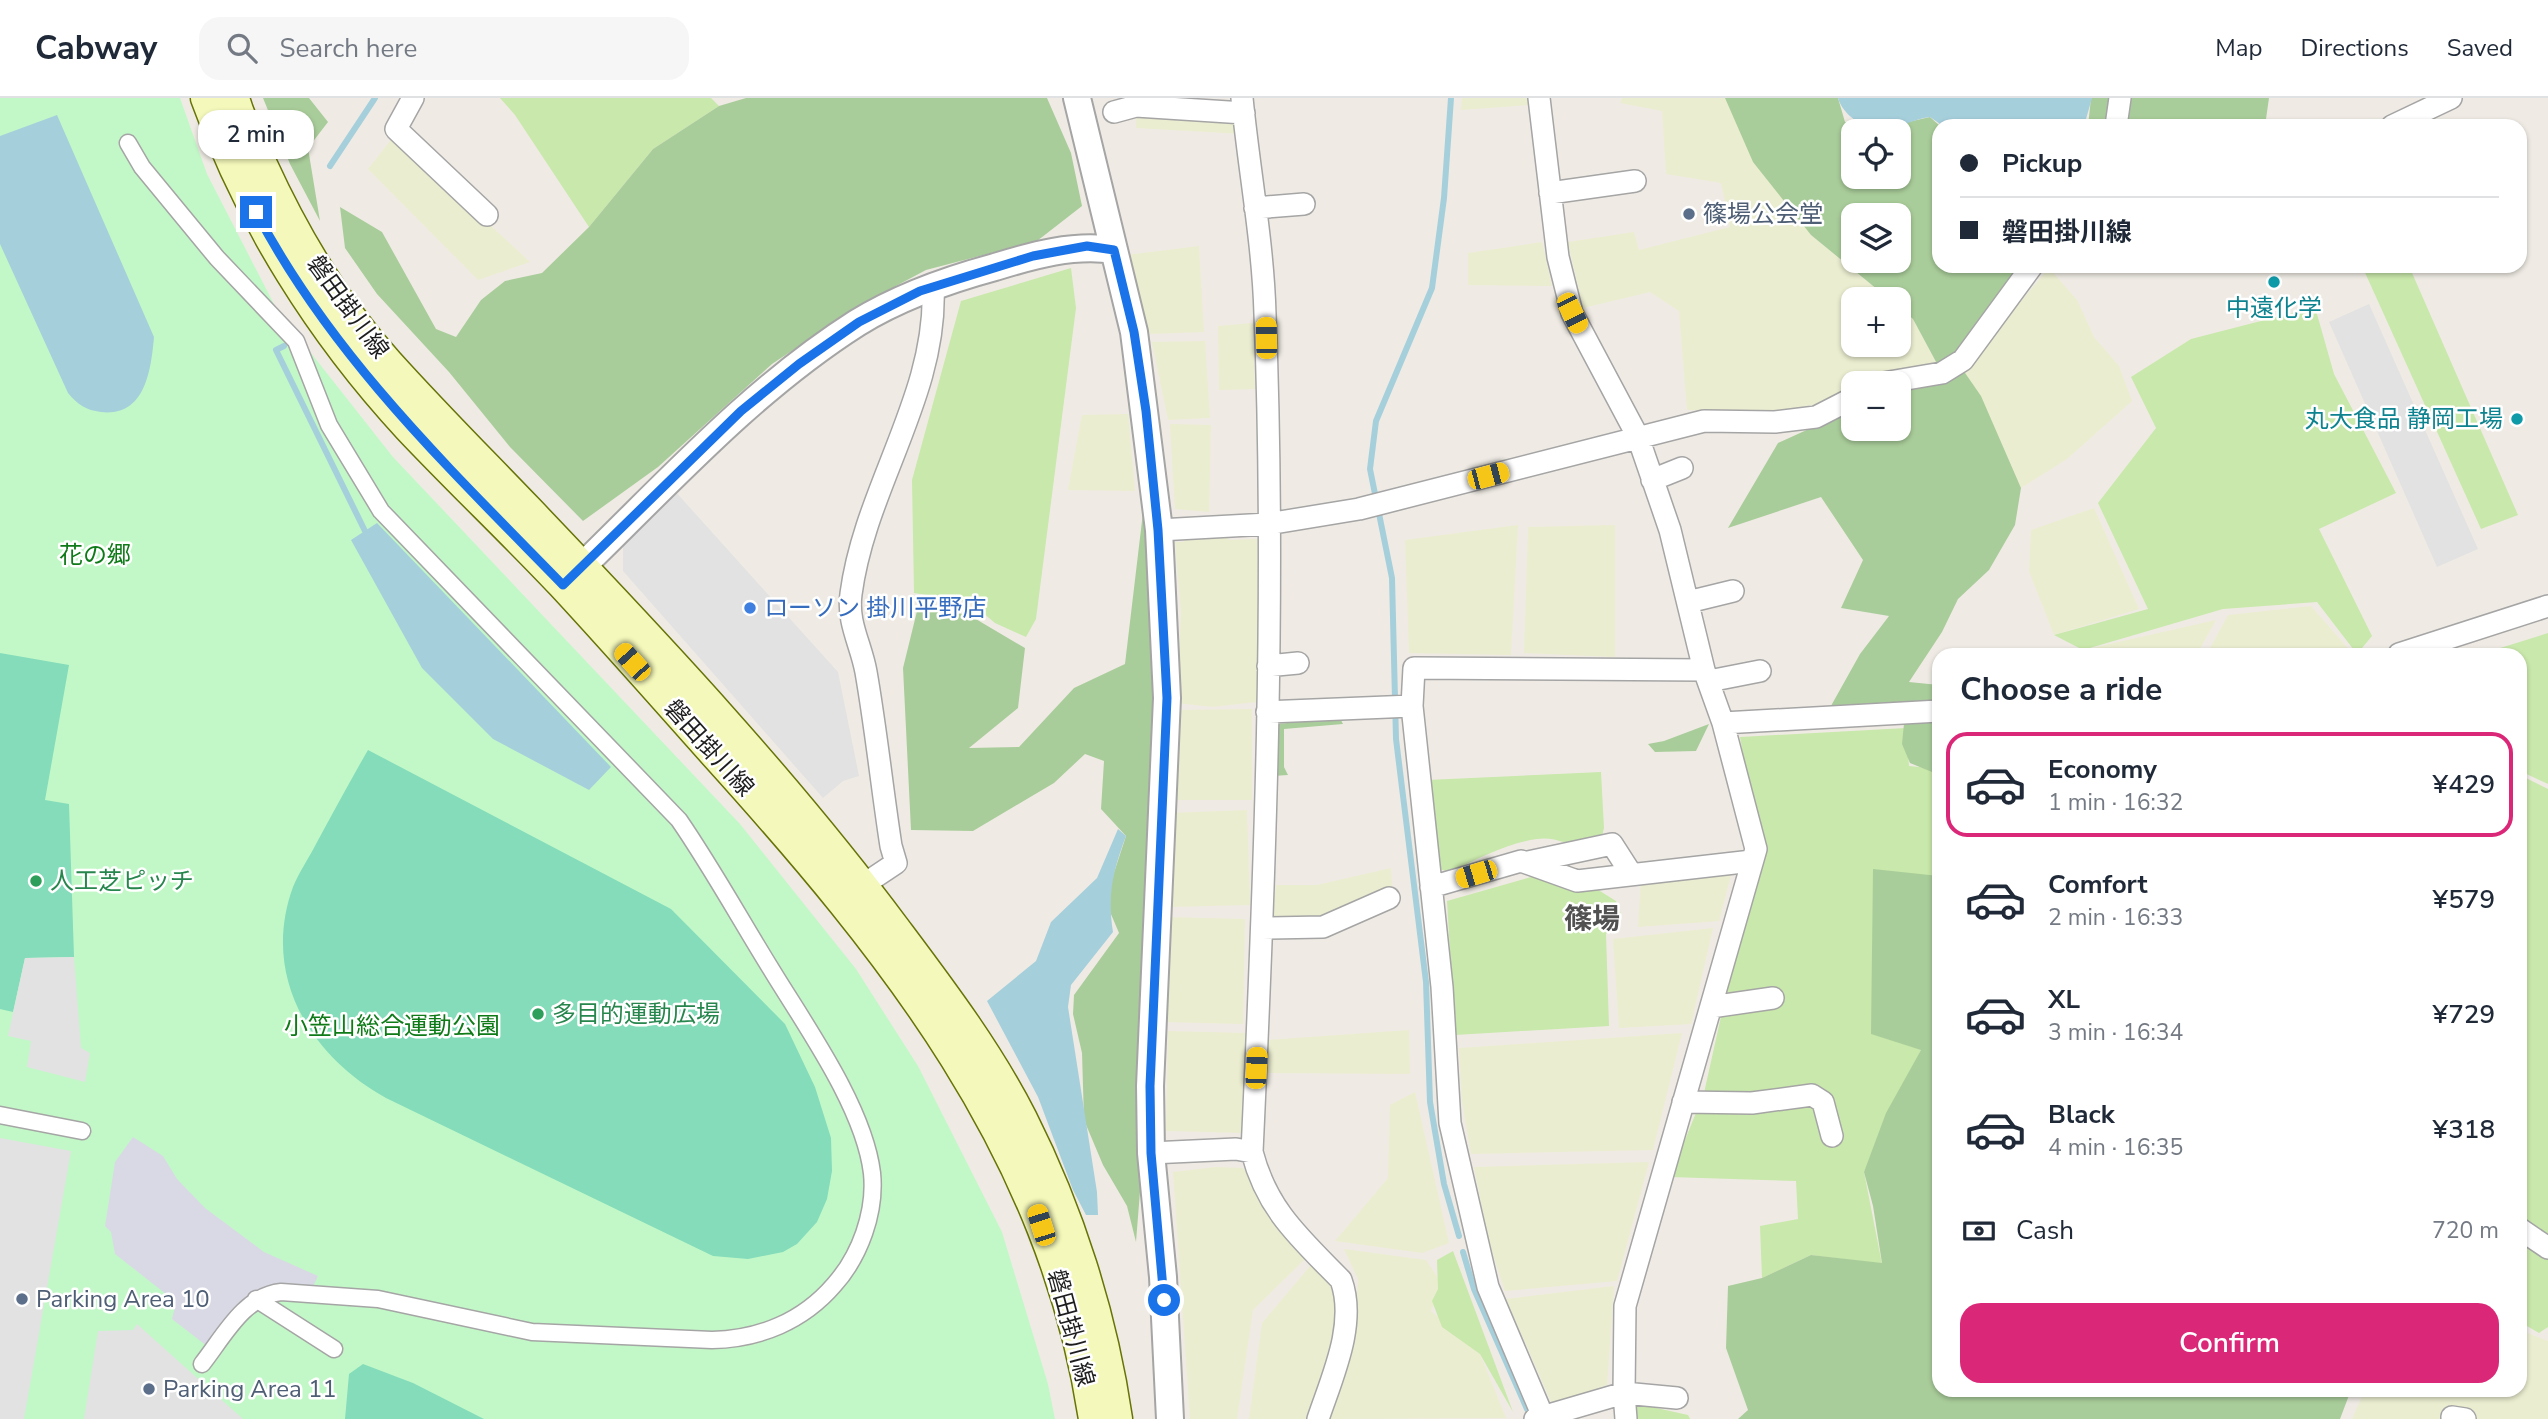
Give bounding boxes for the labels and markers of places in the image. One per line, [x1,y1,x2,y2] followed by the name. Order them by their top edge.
[1703,198,1823,230] place label: 篠場公会堂
[1681,206,1697,222] marker: 篠場公会堂
[2266,274,2282,290] marker: 中遠化学
[2226,292,2322,324] place label: 中遠化学
[2305,403,2503,435] place label: 丸大食品 静岡工場
[2509,411,2525,427] marker: 丸大食品 静岡工場
[764,592,986,624] place label: ローソン 掛川平野店
[742,600,758,616] marker: ローソン 掛川平野店
[50,865,194,897] place label: 人工芝ピッチ
[28,873,44,889] marker: 人工芝ピッチ
[552,998,720,1030] place label: 多目的運動広場
[530,1006,546,1022] marker: 多目的運動広場
[36,1283,210,1315] place label: Parking Area 10
[14,1291,30,1307] marker: Parking Area 10
[163,1373,337,1405] place label: Parking Area 11
[141,1381,157,1397] marker: Parking Area 11

